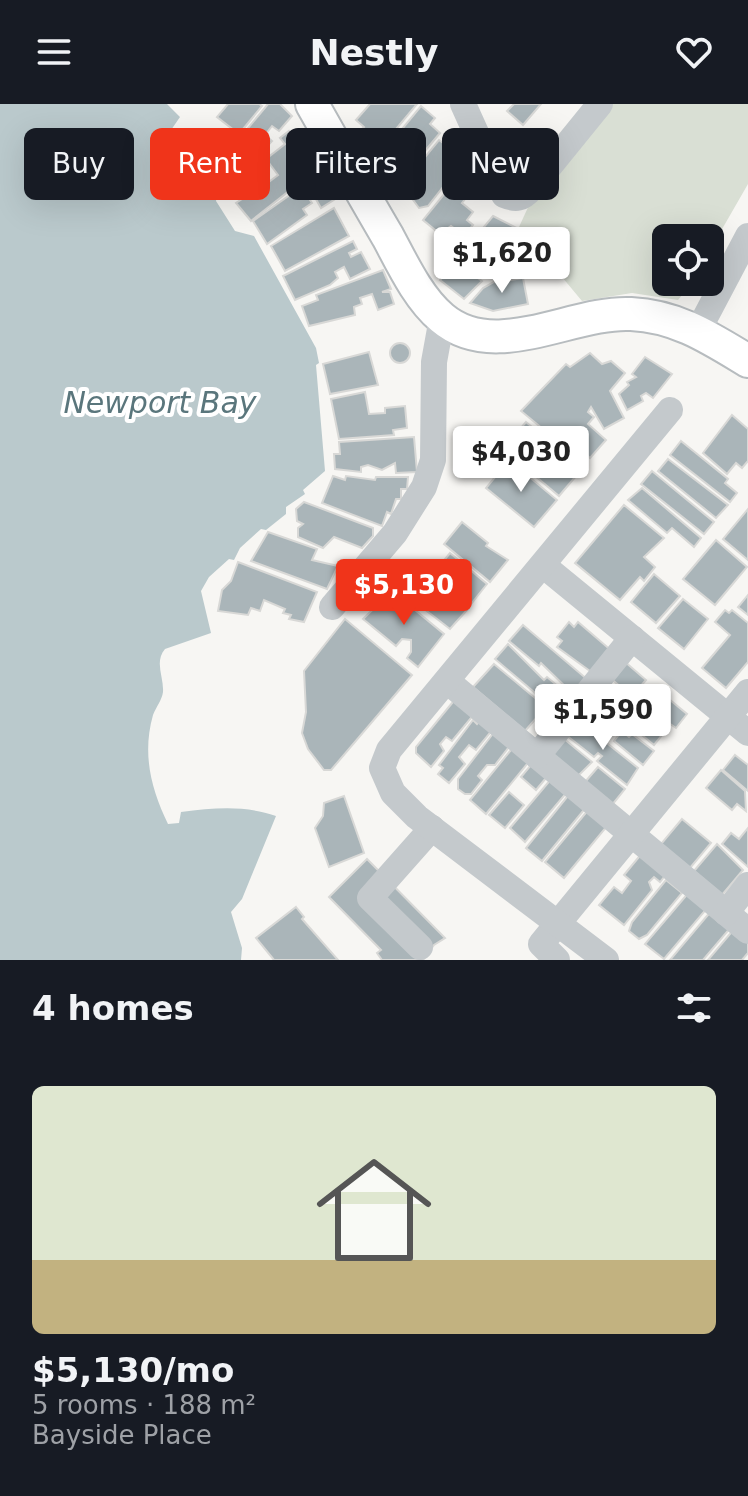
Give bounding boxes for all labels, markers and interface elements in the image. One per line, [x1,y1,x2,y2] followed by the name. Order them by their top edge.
[32,30,76,74] icon: menu
[672,30,716,74] icon: heart
[310,32,439,73] text: Nestly
[24,128,134,200] chip: Buy
[150,128,270,200] chip: Rent
[286,128,426,200] chip: Filters
[442,128,559,200] chip: New
[652,224,724,296] map controls
[652,224,724,296] button: locate
[437,227,567,295] pin: $1,620
[452,238,552,268] text: $1,620
[63,385,258,420] water label: Newport Bay
[456,426,586,494] pin: $4,030
[471,437,571,467] text: $4,030
[339,559,469,627] pin: $5,130
[354,570,454,600] text: $5,130
[538,684,668,752] pin: $1,590
[553,695,653,725] text: $1,590
[672,986,716,1030] icon: filters
[32,988,194,1028] text: 4 homes
[302,1138,446,1282] icon: home
[32,1350,234,1390] text: $5,130/mo
[32,1390,256,1420] text: 5 rooms · 188 m²
[32,1420,212,1450] text: Bayside Place

